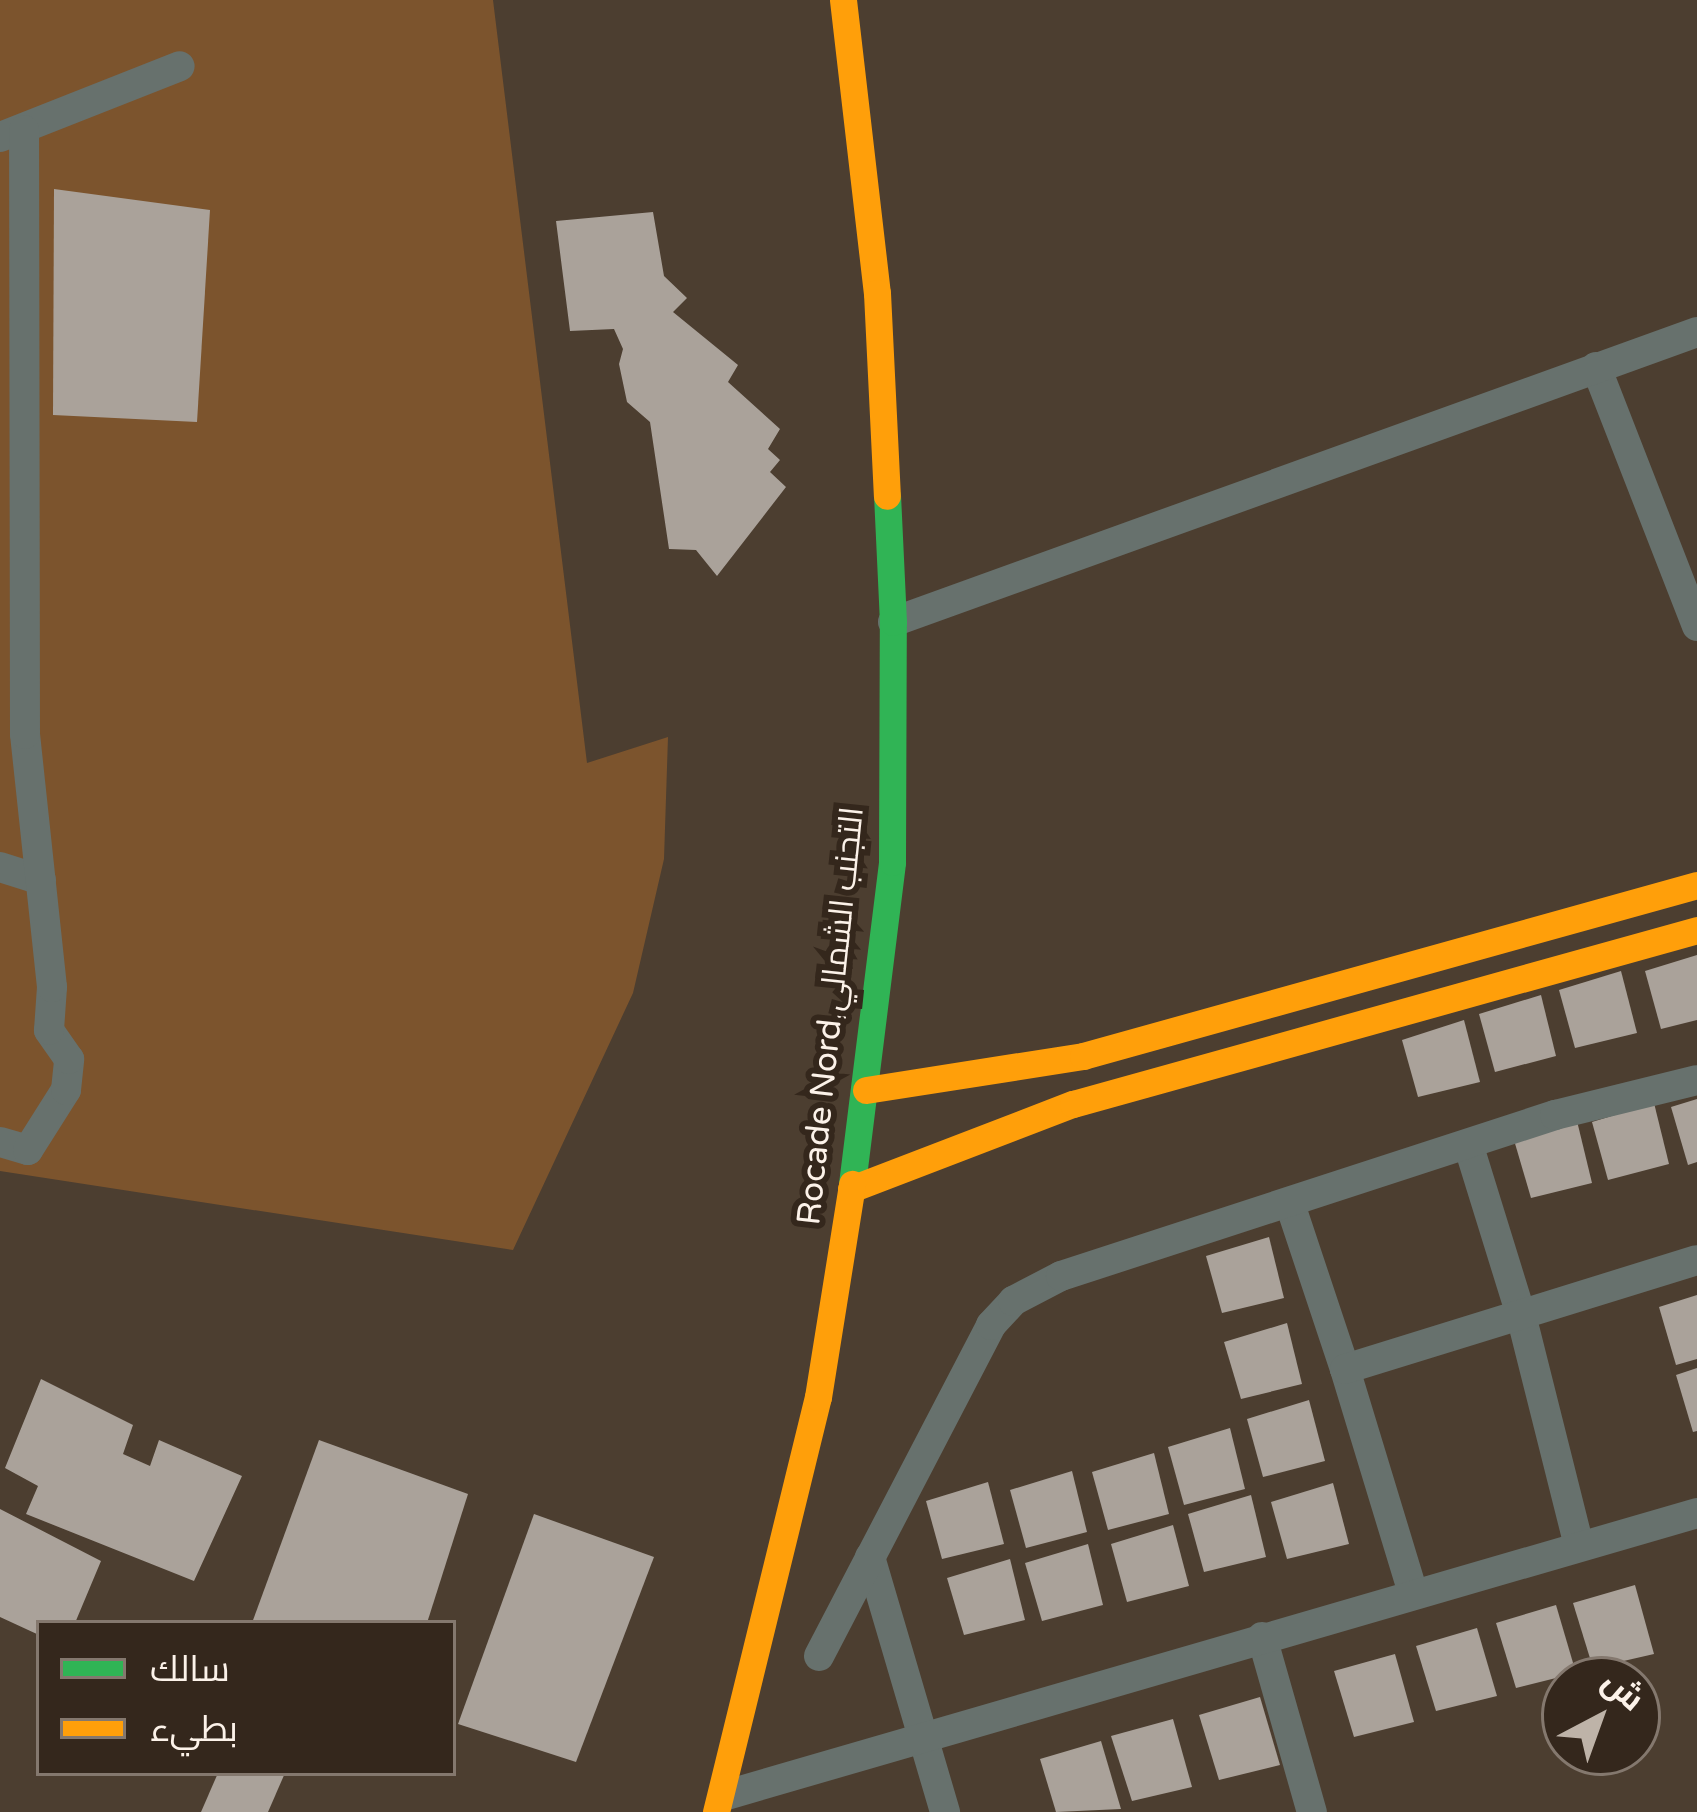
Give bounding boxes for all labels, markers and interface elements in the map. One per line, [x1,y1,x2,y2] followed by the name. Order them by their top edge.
[789,805,873,1227] street label: Rocade Nord,التجنب الشمالي
[36,1620,456,1776] legend
[150,1648,230,1691] text: سالك
[1541,1656,1661,1776] north arrow
[1594,1662,1652,1719] text: ش
[150,1708,238,1751] text: بطيء

